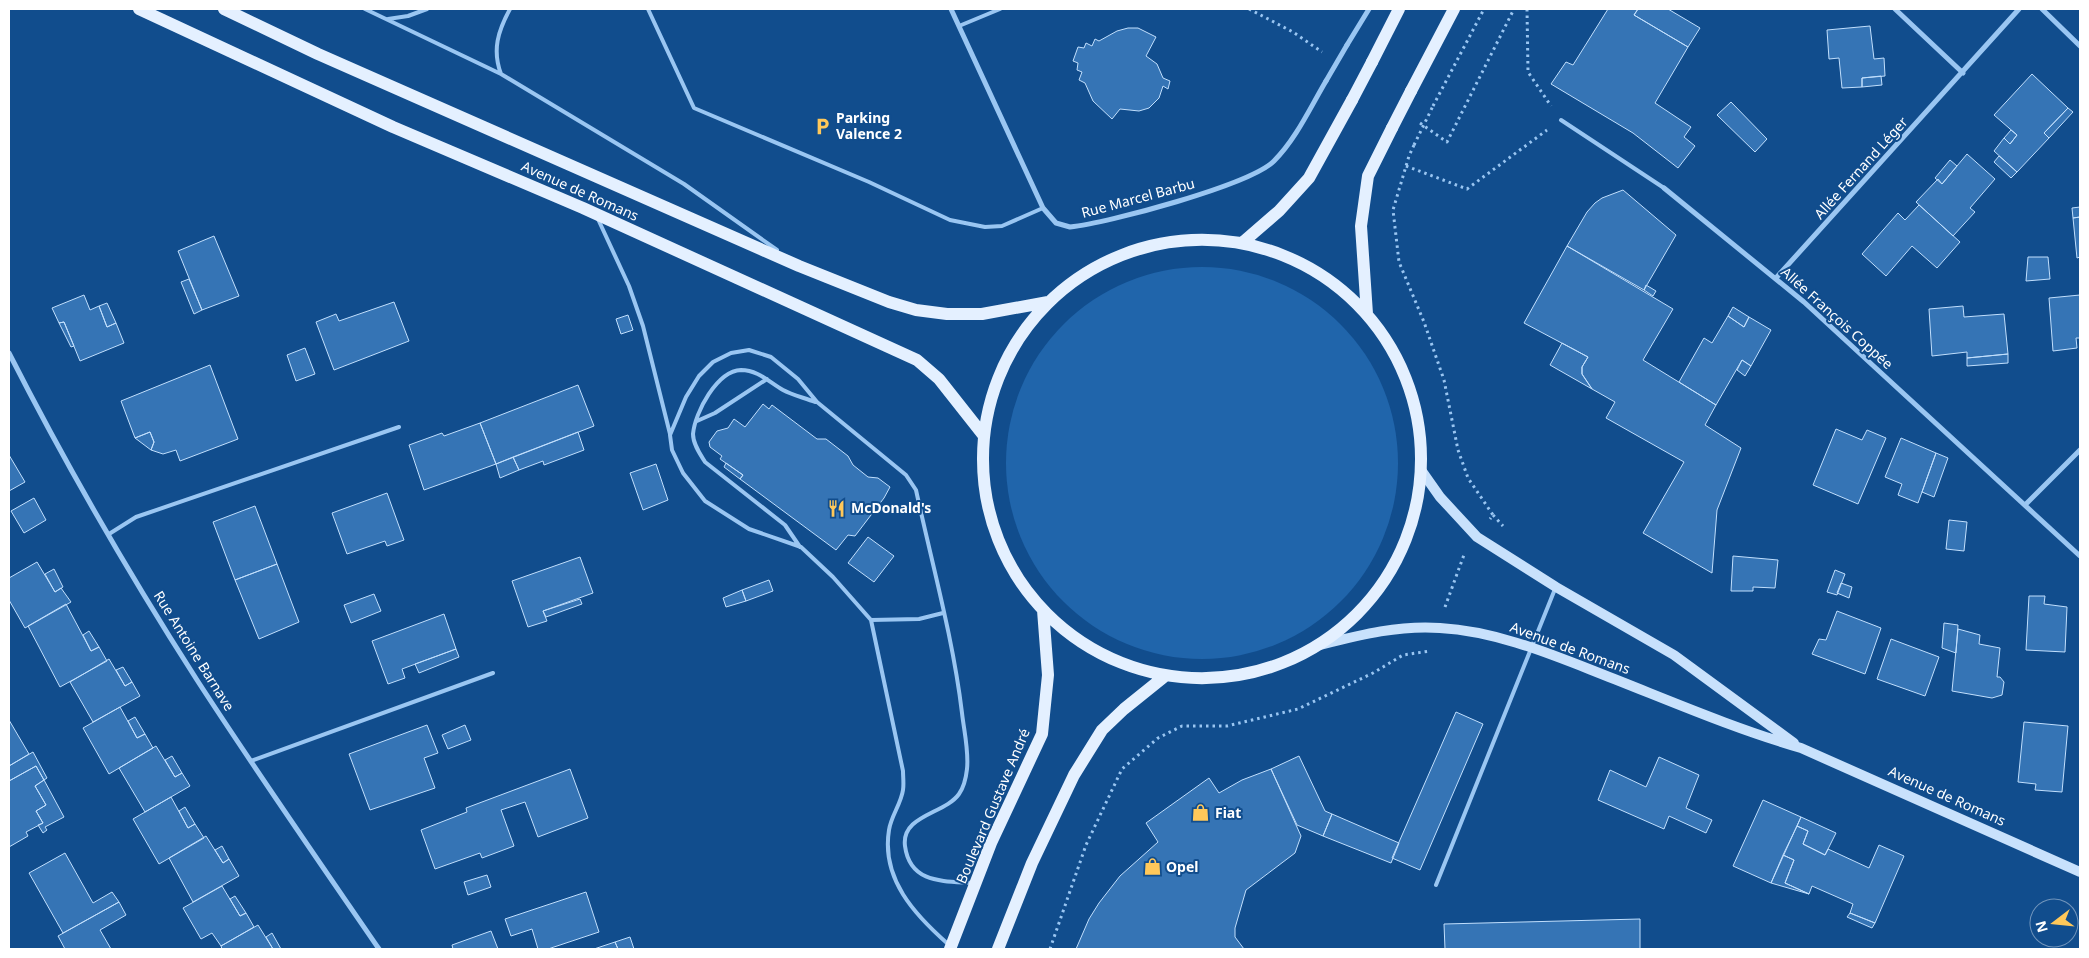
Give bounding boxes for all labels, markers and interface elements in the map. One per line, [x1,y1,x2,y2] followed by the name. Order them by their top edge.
[836,108,902,143] place label: Parking Valence 2
[1810,112,1912,223] street label: Allée Fernand Léger
[812,116,832,136] parking icon: Parking Valence 2
[519,156,642,225] street label: Avenue de Romans
[1079,173,1197,222] street label: Rue Marcel Barbu
[1777,262,1897,373] street label: Allée François Coppée
[827,498,847,518] restaurant icon: McDonald's
[851,498,931,517] place label: McDonald's
[150,587,239,714] street label: Rue Antoine Barnave
[1508,617,1633,678] street label: Avenue de Romans
[951,725,1034,886] street label: Boulevard Gustave André
[1886,761,2009,830] street label: Avenue de Romans
[1191,803,1211,823] shop icon: Fiat
[1215,803,1241,822] place label: Fiat
[1142,857,1162,877] shop icon: Opel
[1166,857,1198,876] place label: Opel
[2029,898,2079,948] north arrow
[2030,919,2052,935] text: N

